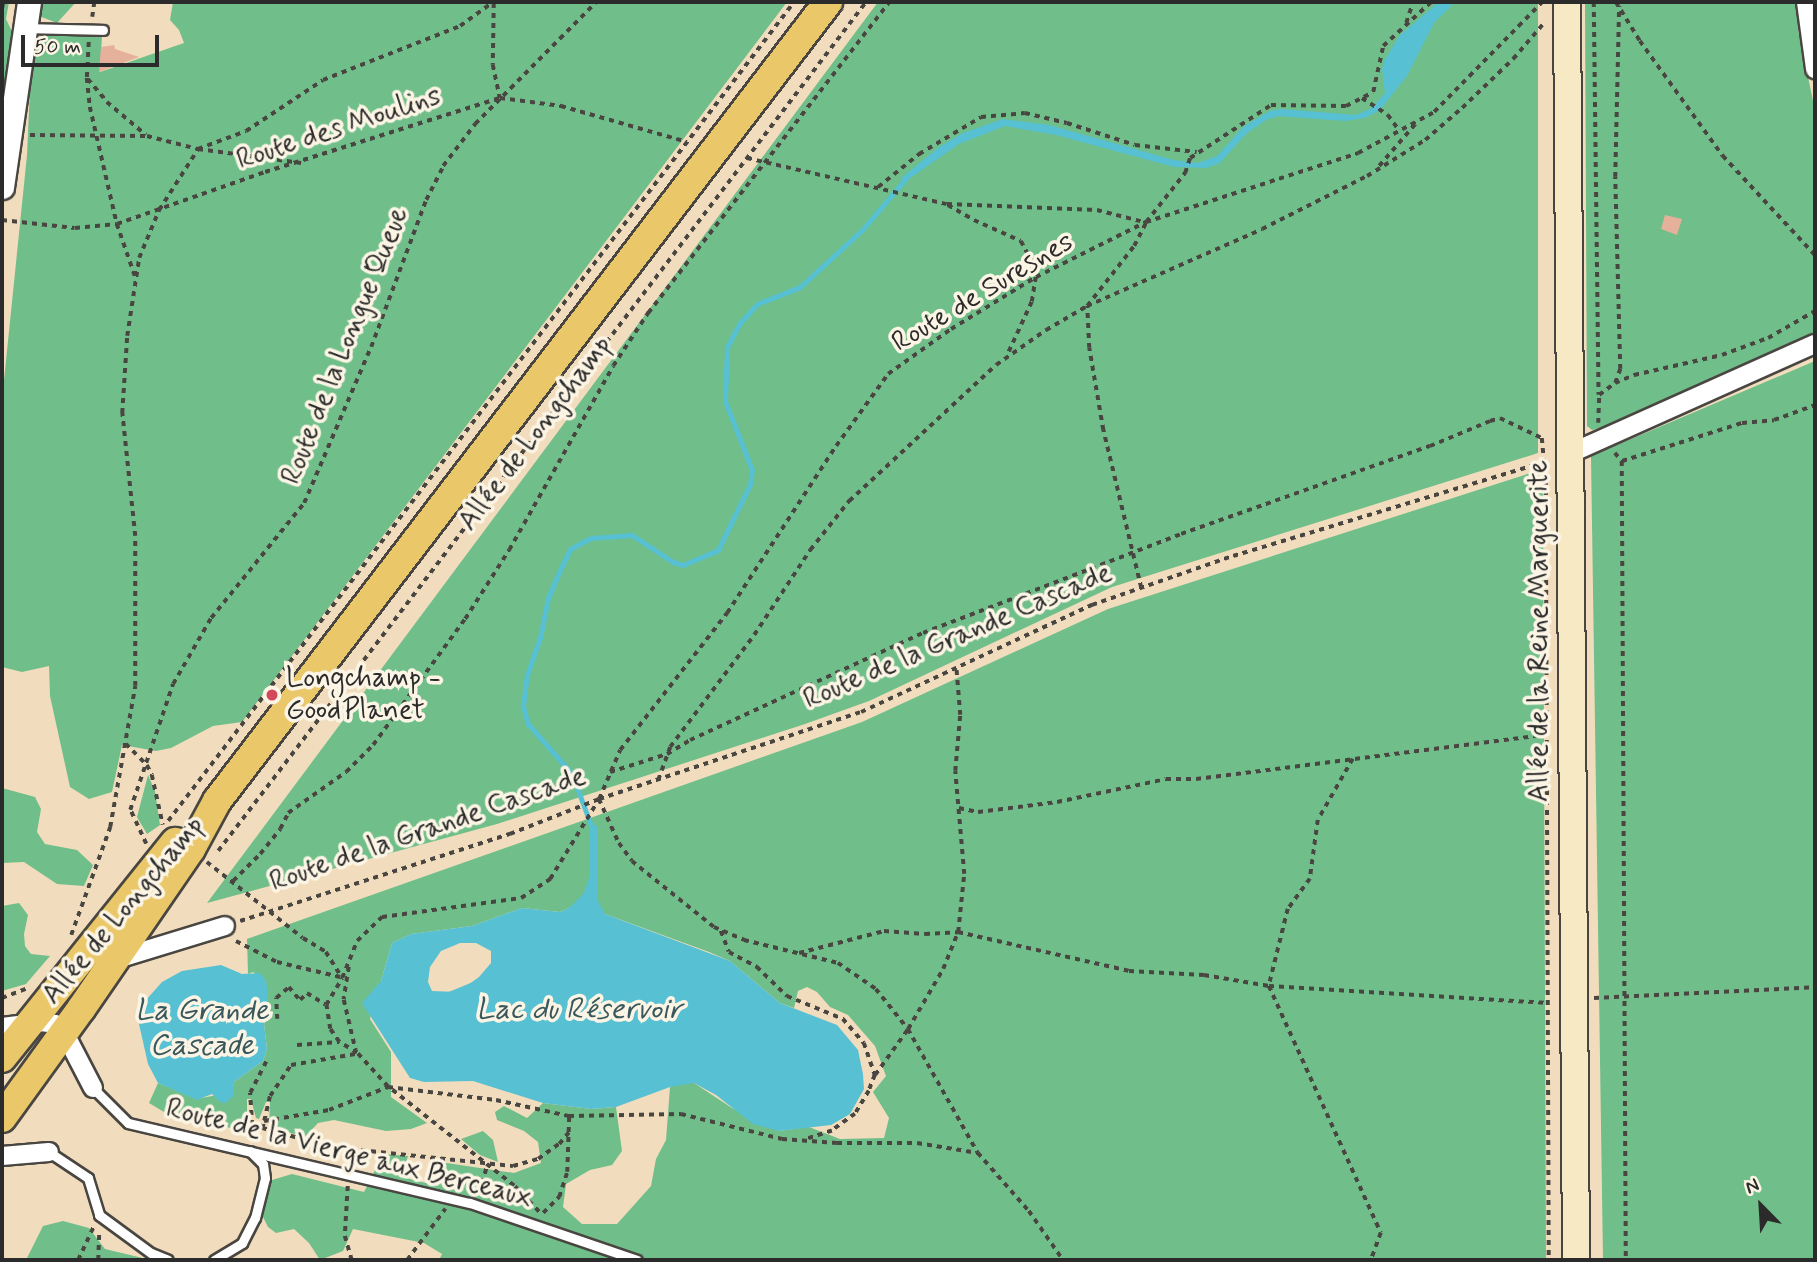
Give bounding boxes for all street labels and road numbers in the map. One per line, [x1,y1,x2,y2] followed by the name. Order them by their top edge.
[237,81,441,177] street label: Route des Moulins
[275,203,417,489] street label: Route de la Longue Queue
[885,225,1081,361] street label: Route de Suresnes
[452,330,620,538] street label: Allée de Longchamp
[1523,467,1557,795] street label: Allée de la Reine Marguerite
[800,557,1116,717] street label: Route de la Grande Cascade
[267,761,589,899] street label: Route de la Grande Cascade
[36,810,212,1012] street label: Allée de Longchamp
[163,1092,535,1216] street label: Route de la Vierge aux Berceaux

